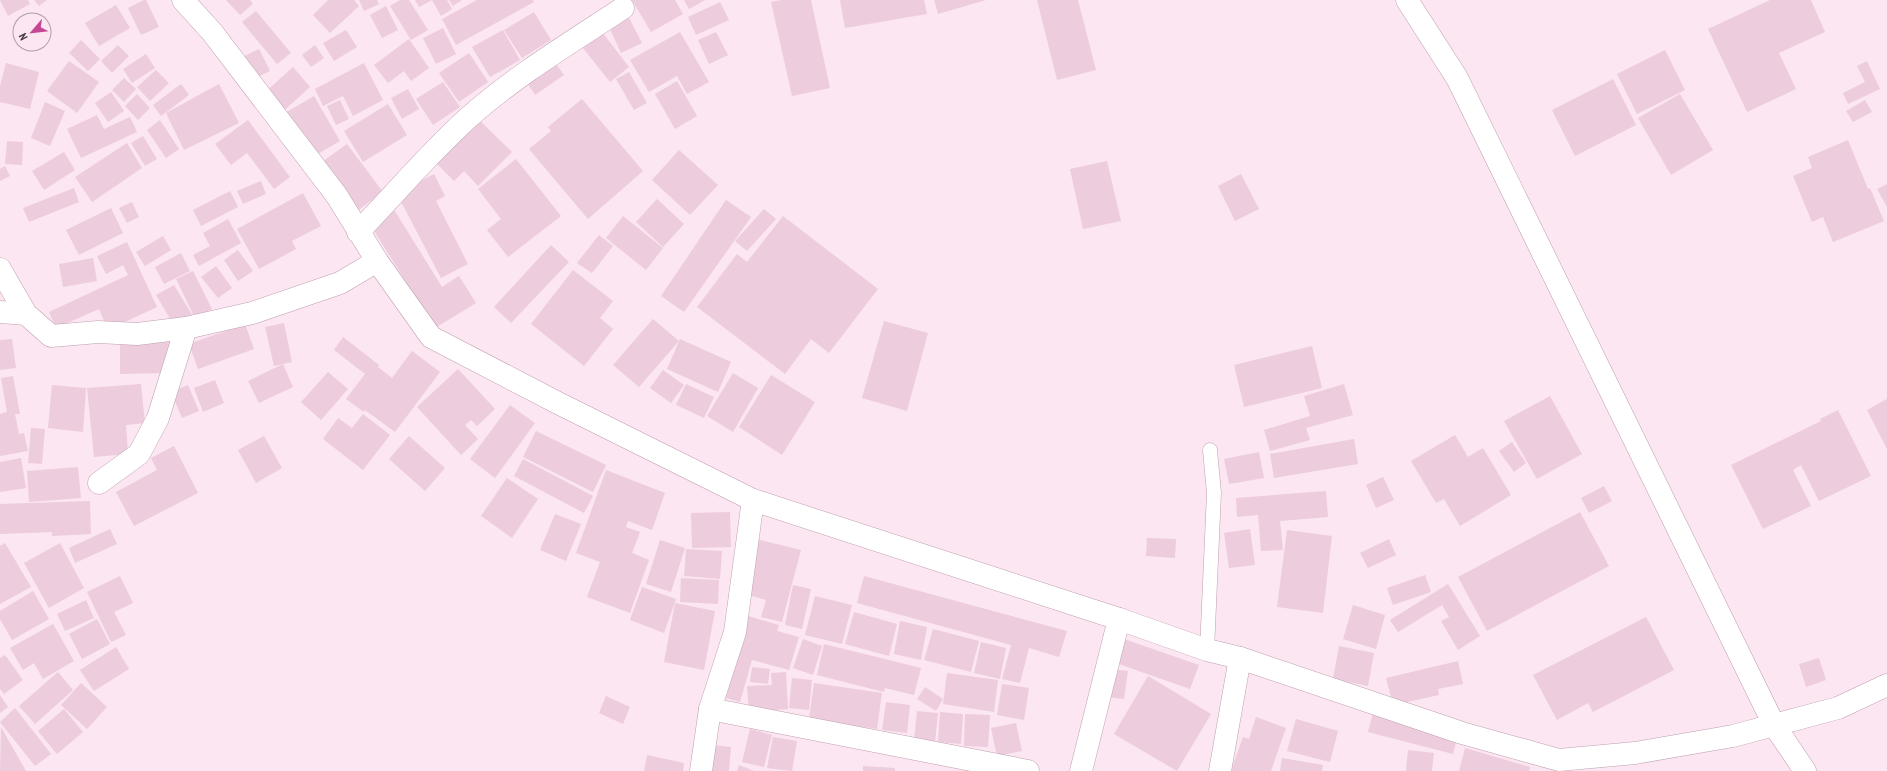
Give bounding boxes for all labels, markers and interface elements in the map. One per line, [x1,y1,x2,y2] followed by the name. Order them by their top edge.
[12,12,52,52] north arrow
[16,31,31,43] text: N

